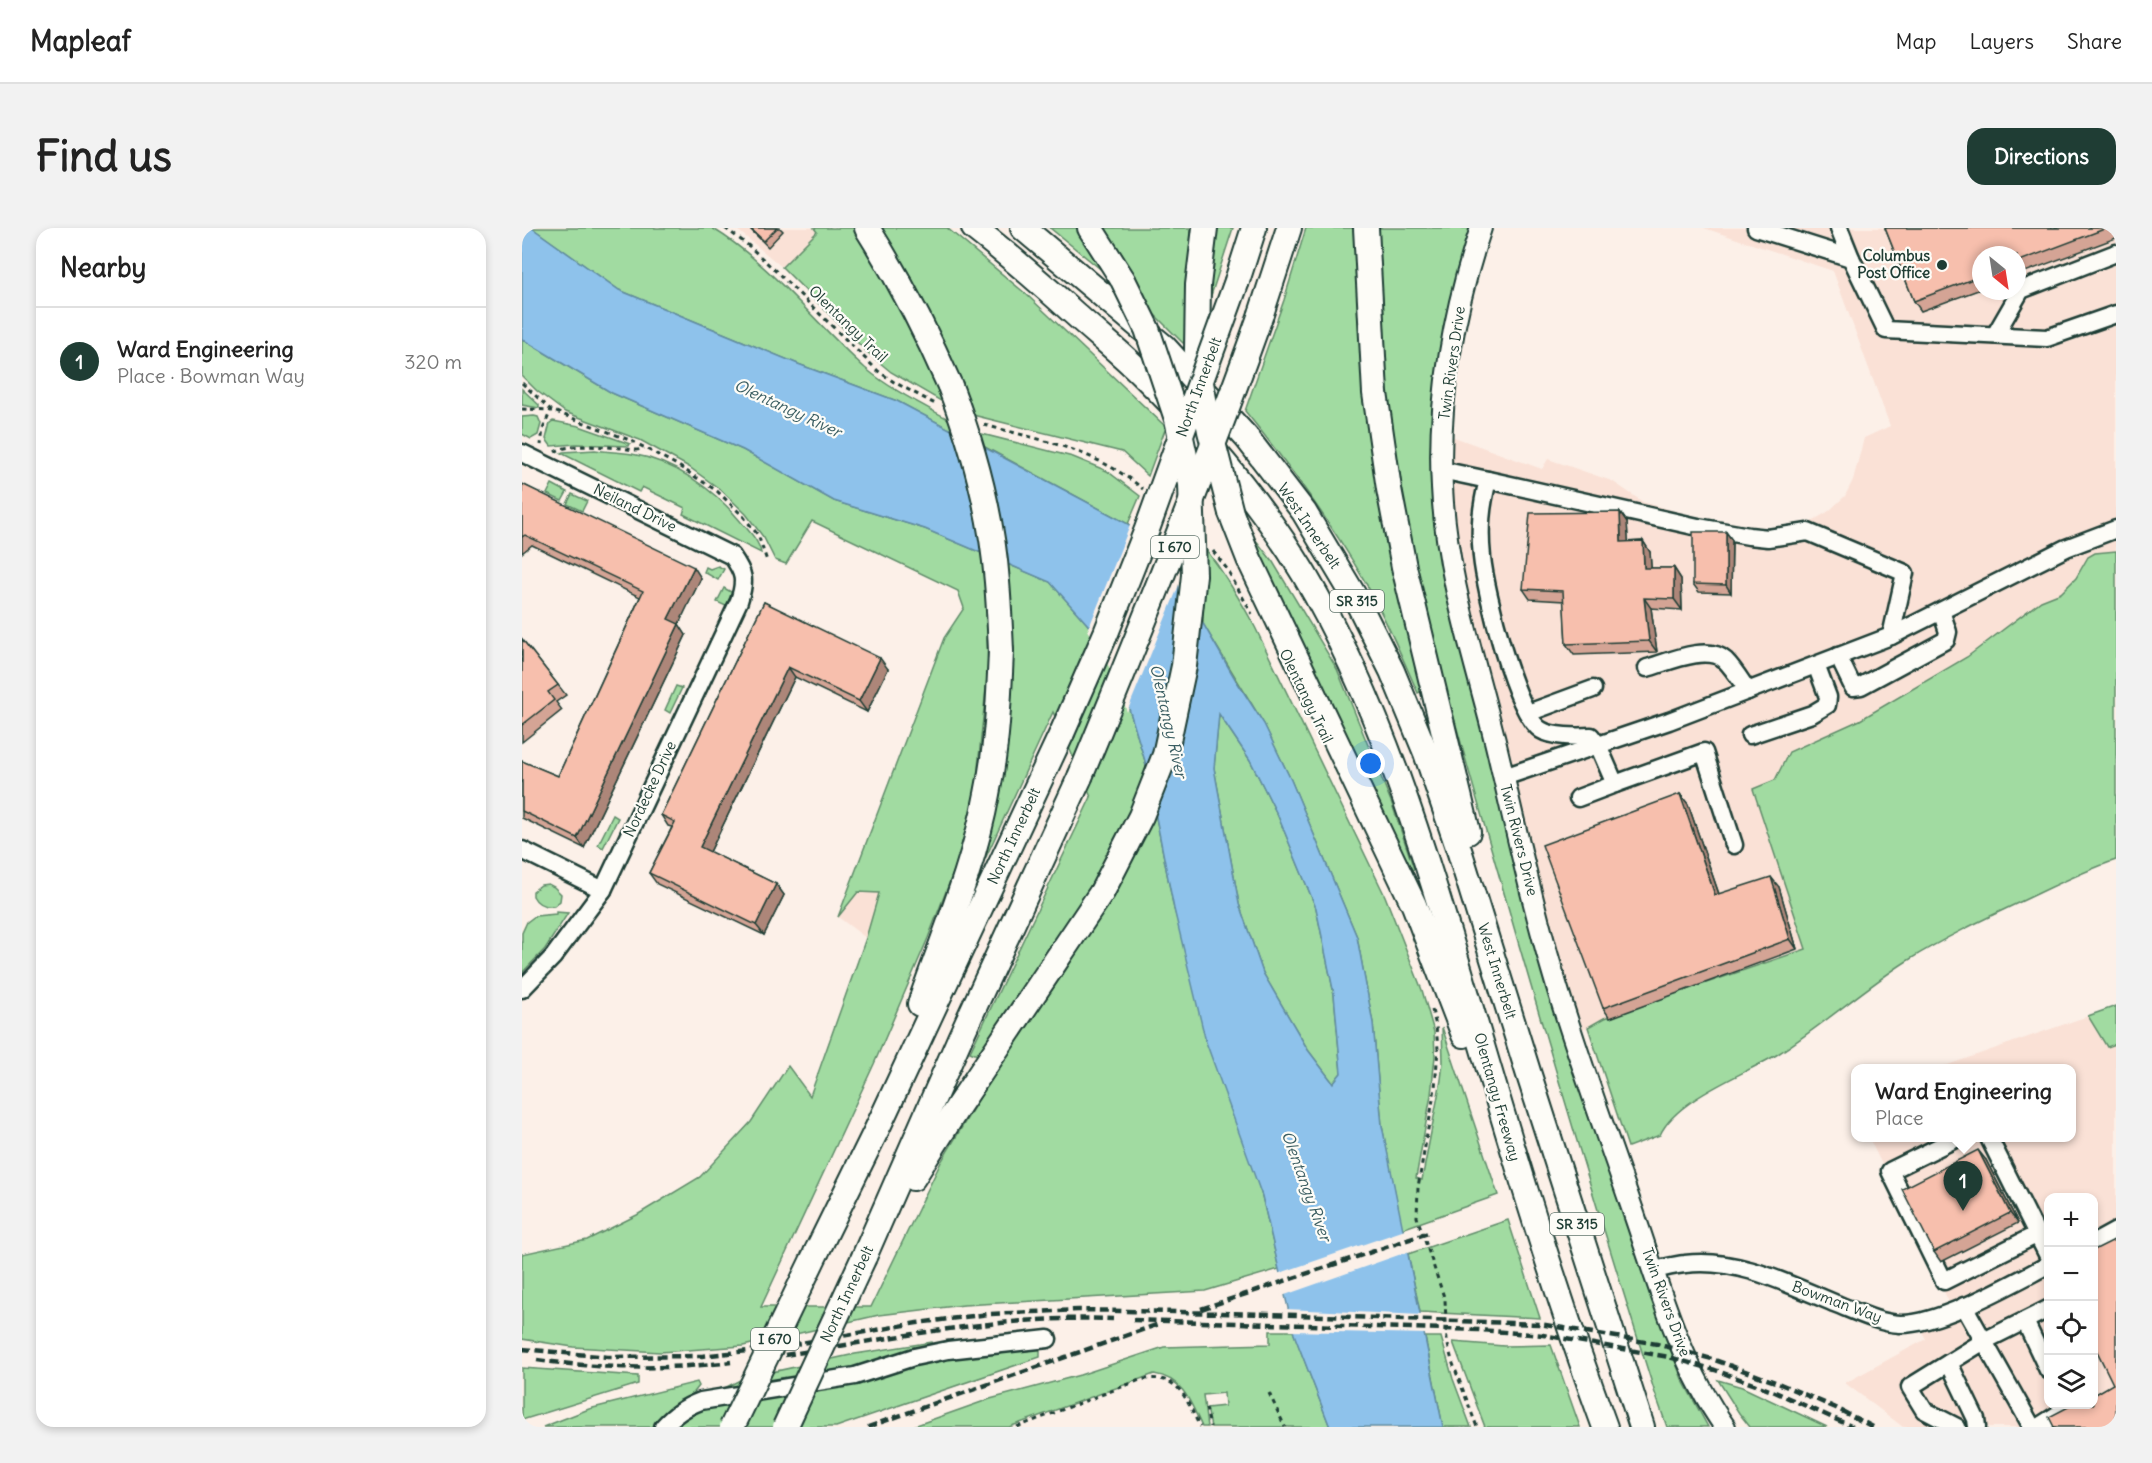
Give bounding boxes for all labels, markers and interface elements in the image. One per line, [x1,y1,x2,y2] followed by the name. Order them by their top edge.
[30,23,131,59] text: Mapleaf
[1896,28,1936,55] text: Map
[1969,28,2034,55] text: Layers
[2067,28,2122,55] text: Share
[1967,128,2116,185] button: Directions
[36,130,172,182] text: Find us
[1857,246,1930,282] place label: Columbus Post Office
[1972,246,2026,300] north arrow
[60,251,146,284] text: Nearby
[1935,258,1949,272] marker: Columbus Post Office
[805,281,892,366] street label: Olentangy Trail
[1434,305,1469,421] street label: Twin Rivers Drive
[1172,334,1225,439] street label: North Innerbelt
[117,335,294,363] text: Ward Engineering
[76,349,83,374] text: 1
[404,349,462,374] text: 320 m
[117,363,305,388] text: Place · Bowman Way
[731,374,847,443] water label: Olentangy River
[591,479,680,536] street label: Neiland Drive
[1274,479,1345,572] street label: West Innerbelt
[1151,536,1199,558] road number: I 670
[1330,590,1384,612] road number: SR 315
[1275,646,1337,746] street label: Olentangy Trail
[1146,662,1192,782] water label: Olentangy River
[619,738,680,840] street label: Nordecke Drive
[1356,749,1385,778] your location
[1496,782,1543,898] street label: Twin Rivers Drive
[983,784,1044,887] street label: North Innerbelt
[1474,921,1521,1021] street label: West Innerbelt
[1470,1030,1525,1163] street label: Olentangy Freeway
[1851,1064,2076,1142] popup
[1875,1077,2052,1105] text: Ward Engineering
[1875,1105,1923,1130] text: Place
[1278,1128,1337,1246] water label: Olentangy River
[1944,1162,1982,1211] pin: 1
[2044,1193,2098,1409] map controls
[2044,1193,2098,1247] button: +
[1550,1213,1604,1235] road number: SR 315
[816,1242,877,1345] street label: North Innerbelt
[1638,1245,1695,1359] street label: Twin Rivers Drive
[2044,1247,2098,1301] button: −
[1790,1276,1885,1327] street label: Bowman Way
[2044,1301,2098,1355] button: locate
[751,1328,799,1350] road number: I 670
[2044,1355,2098,1409] button: layers

